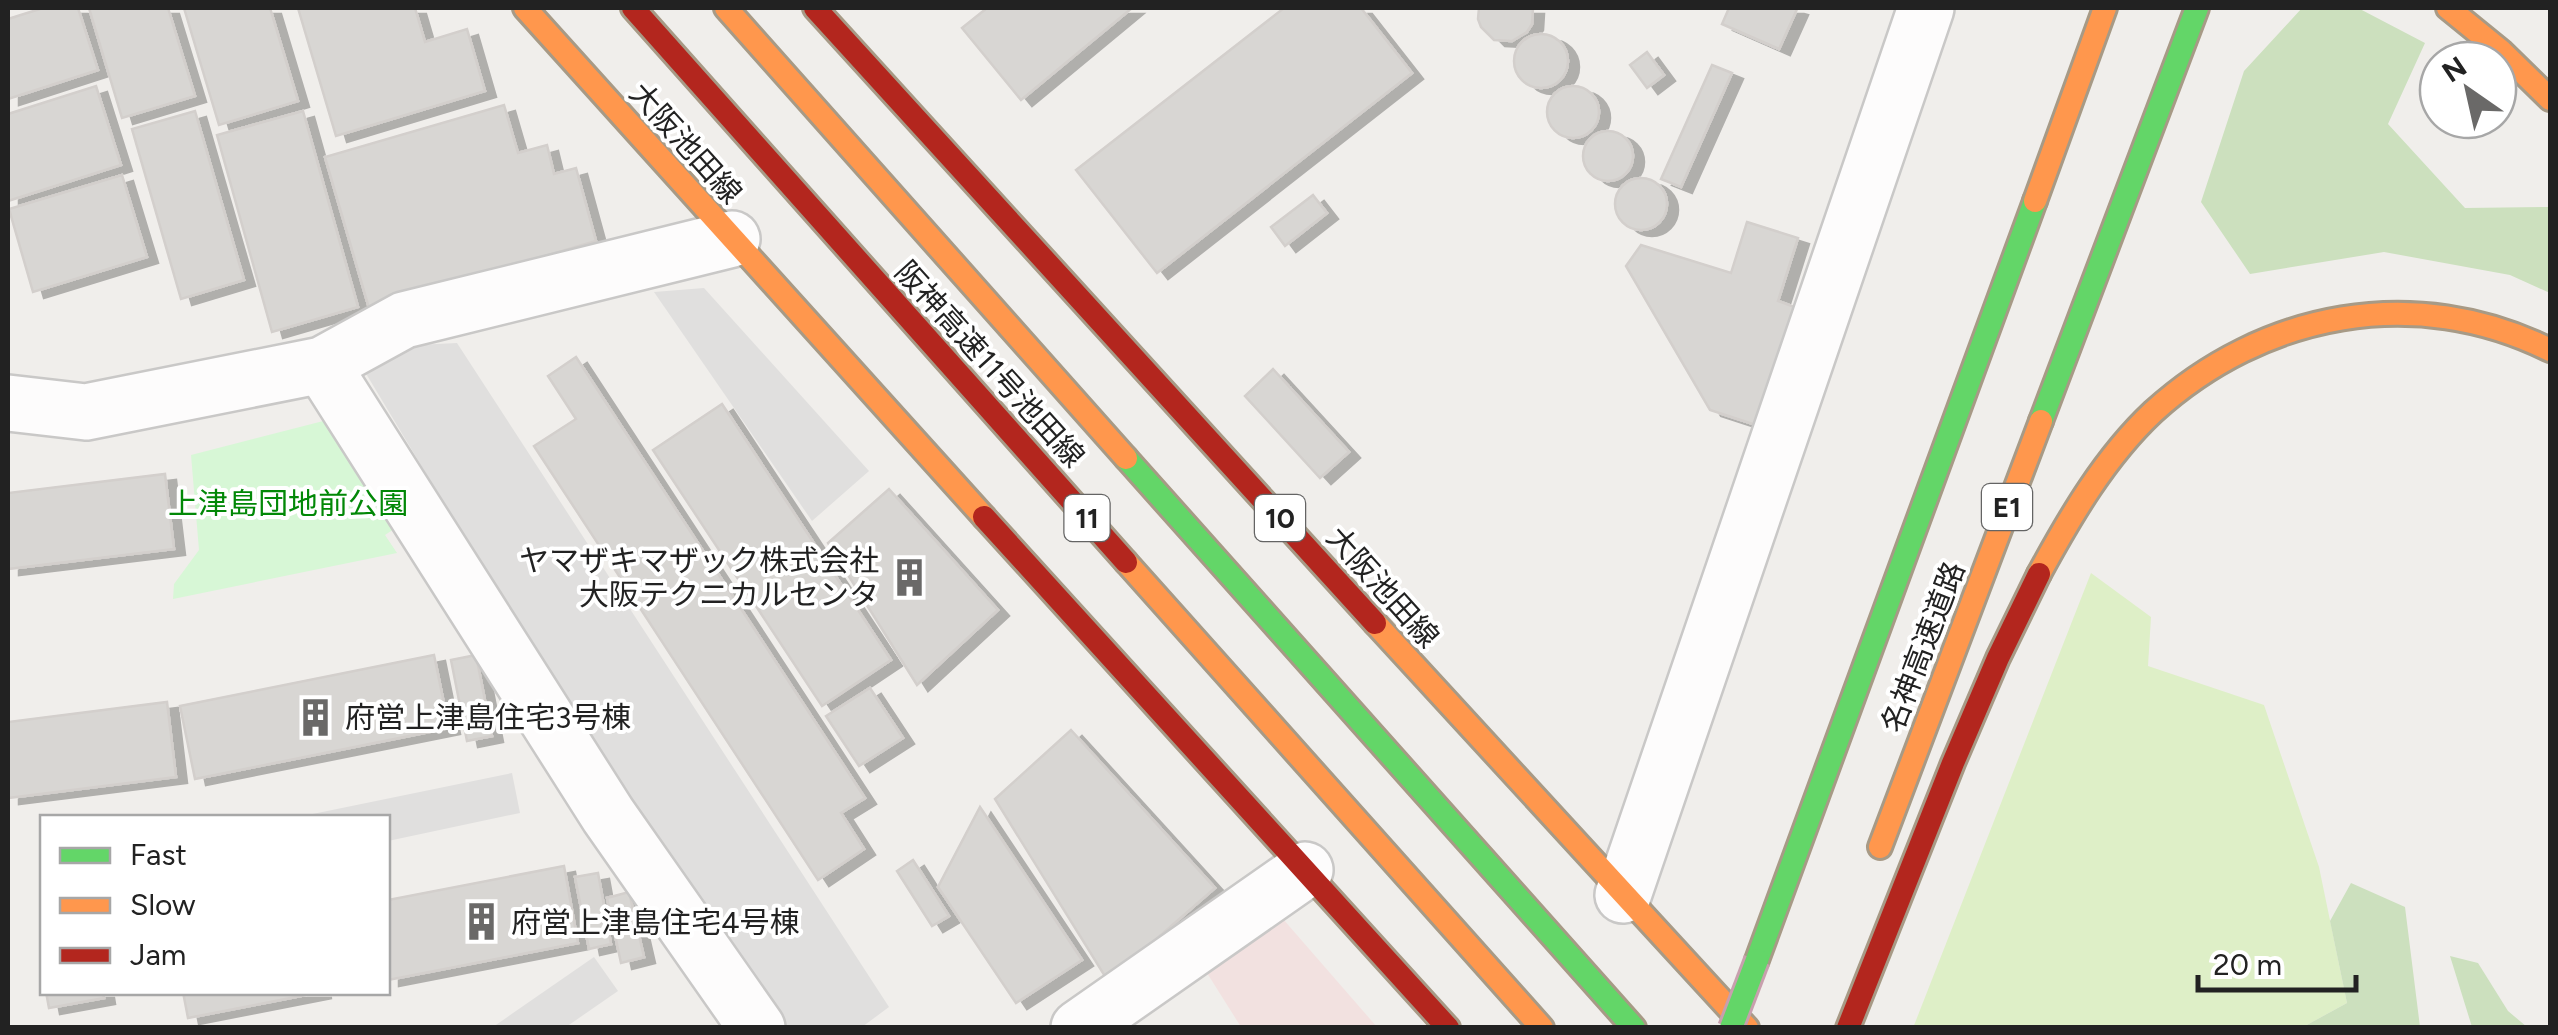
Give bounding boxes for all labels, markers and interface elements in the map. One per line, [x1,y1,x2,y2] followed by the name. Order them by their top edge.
[2418,40,2518,140] north arrow
[2436,49,2473,89] text: N
[622,75,750,211] street label: 大阪池田線
[888,253,1092,475] street label: 阪神高速11号池田線
[1982,484,2032,530] road number: E1
[168,485,408,522] park label: 上津島団地前公園
[1064,495,1110,541] road number: 11
[1255,495,1305,541] road number: 10
[1319,519,1447,655] street label: 大阪池田線
[519,542,879,613] place label: ヤマザキマザック株式会社 大阪テクニカルセンタ
[888,556,930,598] building icon: ヤマザキマザック株式会社 大阪テクニカルセンタ
[1873,556,1973,738] street label: 名神高速道路
[294,696,336,738] building icon: 府営上津島住宅3号棟
[345,699,631,736] place label: 府営上津島住宅3号棟
[40,815,390,995] legend
[130,836,187,873] text: Fast
[130,886,196,923] text: Slow
[460,901,502,943] building icon: 府営上津島住宅4号棟
[511,904,800,941] place label: 府営上津島住宅4号棟
[2198,930,2356,992] scale bar
[130,936,186,973] text: Jam
[2213,946,2282,983] text: 20 m

